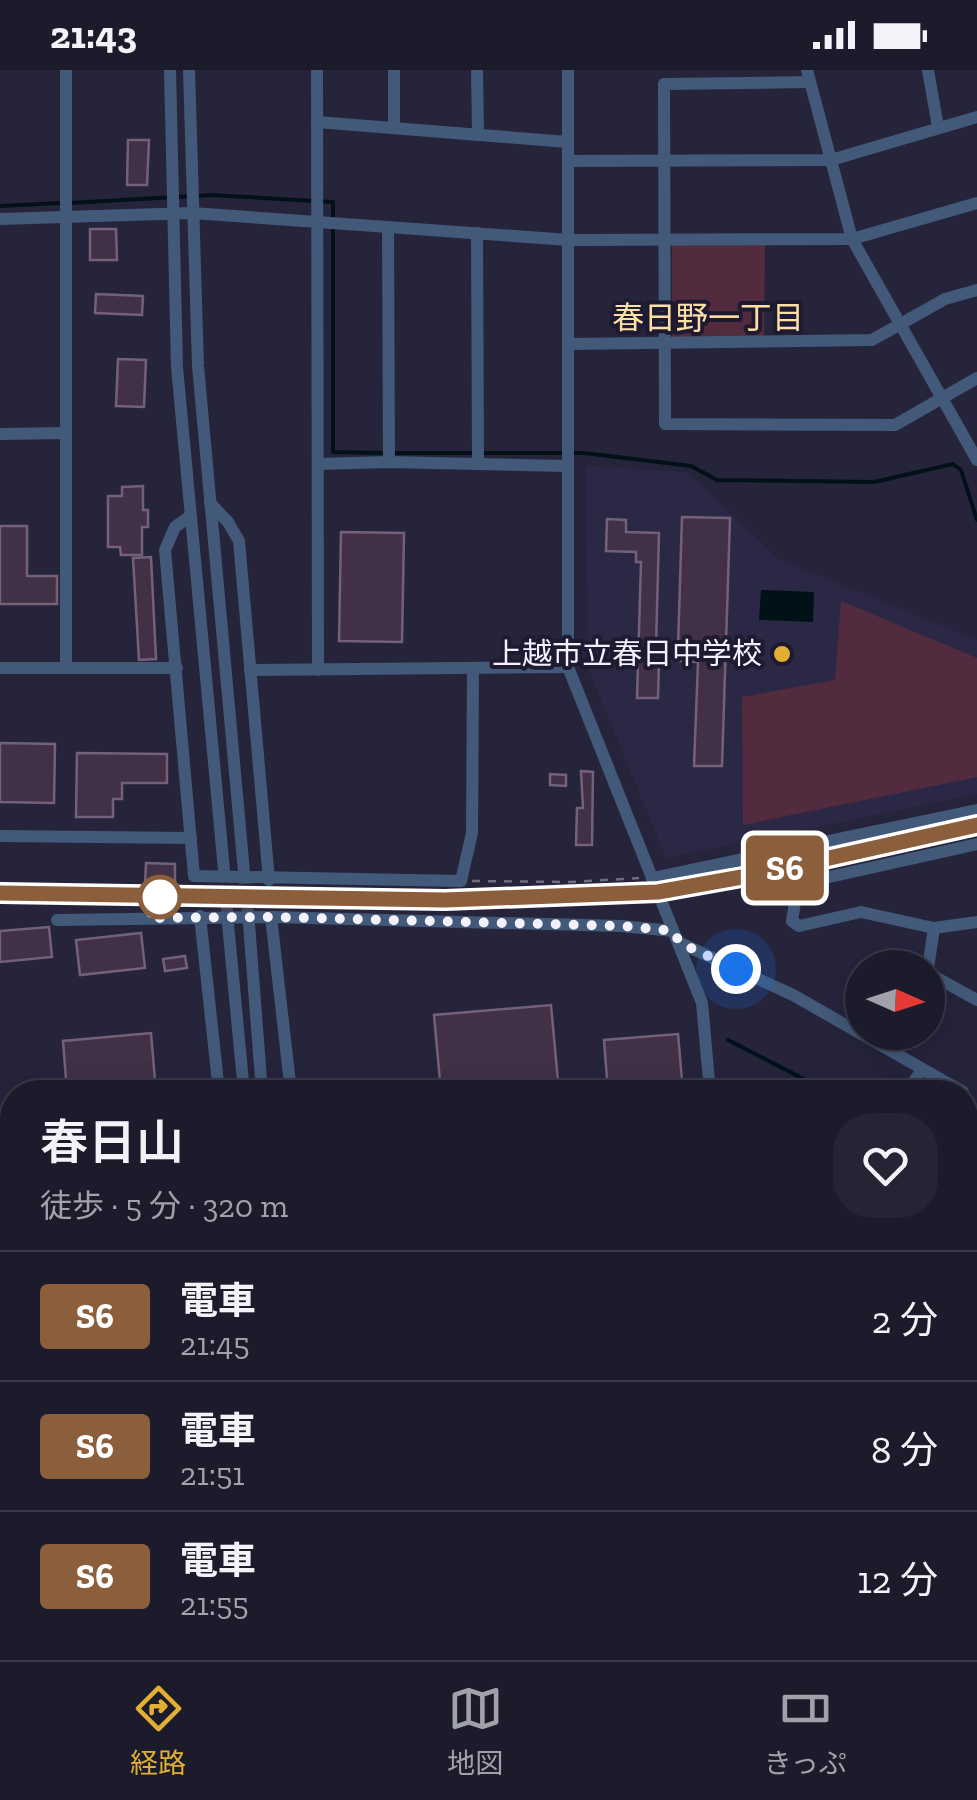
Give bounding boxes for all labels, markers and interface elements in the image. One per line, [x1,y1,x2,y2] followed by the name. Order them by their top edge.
[50,12,137,58] text: 21:43
[612,299,804,337] district label: 春日野一丁目
[492,636,762,672] place label: 上越市立春日中学校
[771,643,793,665] marker: 上越市立春日中学校
[740,836,830,900] line badge: S6
[766,847,804,889] text: S6
[139,876,181,918] unlabelled marker
[711,944,761,994] your location
[845,950,945,1050] north arrow
[845,950,945,1050] map controls
[833,1113,938,1218] button: heart
[40,1114,184,1171] text: 春日山
[40,1187,288,1225] text: 徒歩 · 5 分 · 320 m
[180,1278,256,1324] text: 電車
[76,1295,114,1337] text: S6
[872,1297,938,1343] text: 2 分
[180,1325,250,1363] text: 21:45
[180,1408,256,1454] text: 電車
[76,1425,114,1467] text: S6
[871,1427,938,1473] text: 8 分
[180,1455,245,1493] text: 21:51
[180,1538,256,1584] text: 電車
[76,1555,114,1597] text: S6
[857,1557,938,1603] text: 12 分
[180,1585,249,1623] text: 21:55
[130,1681,186,1781] tab: 経路
[447,1681,503,1781] tab: 地図
[764,1681,847,1781] tab: きっぷ

